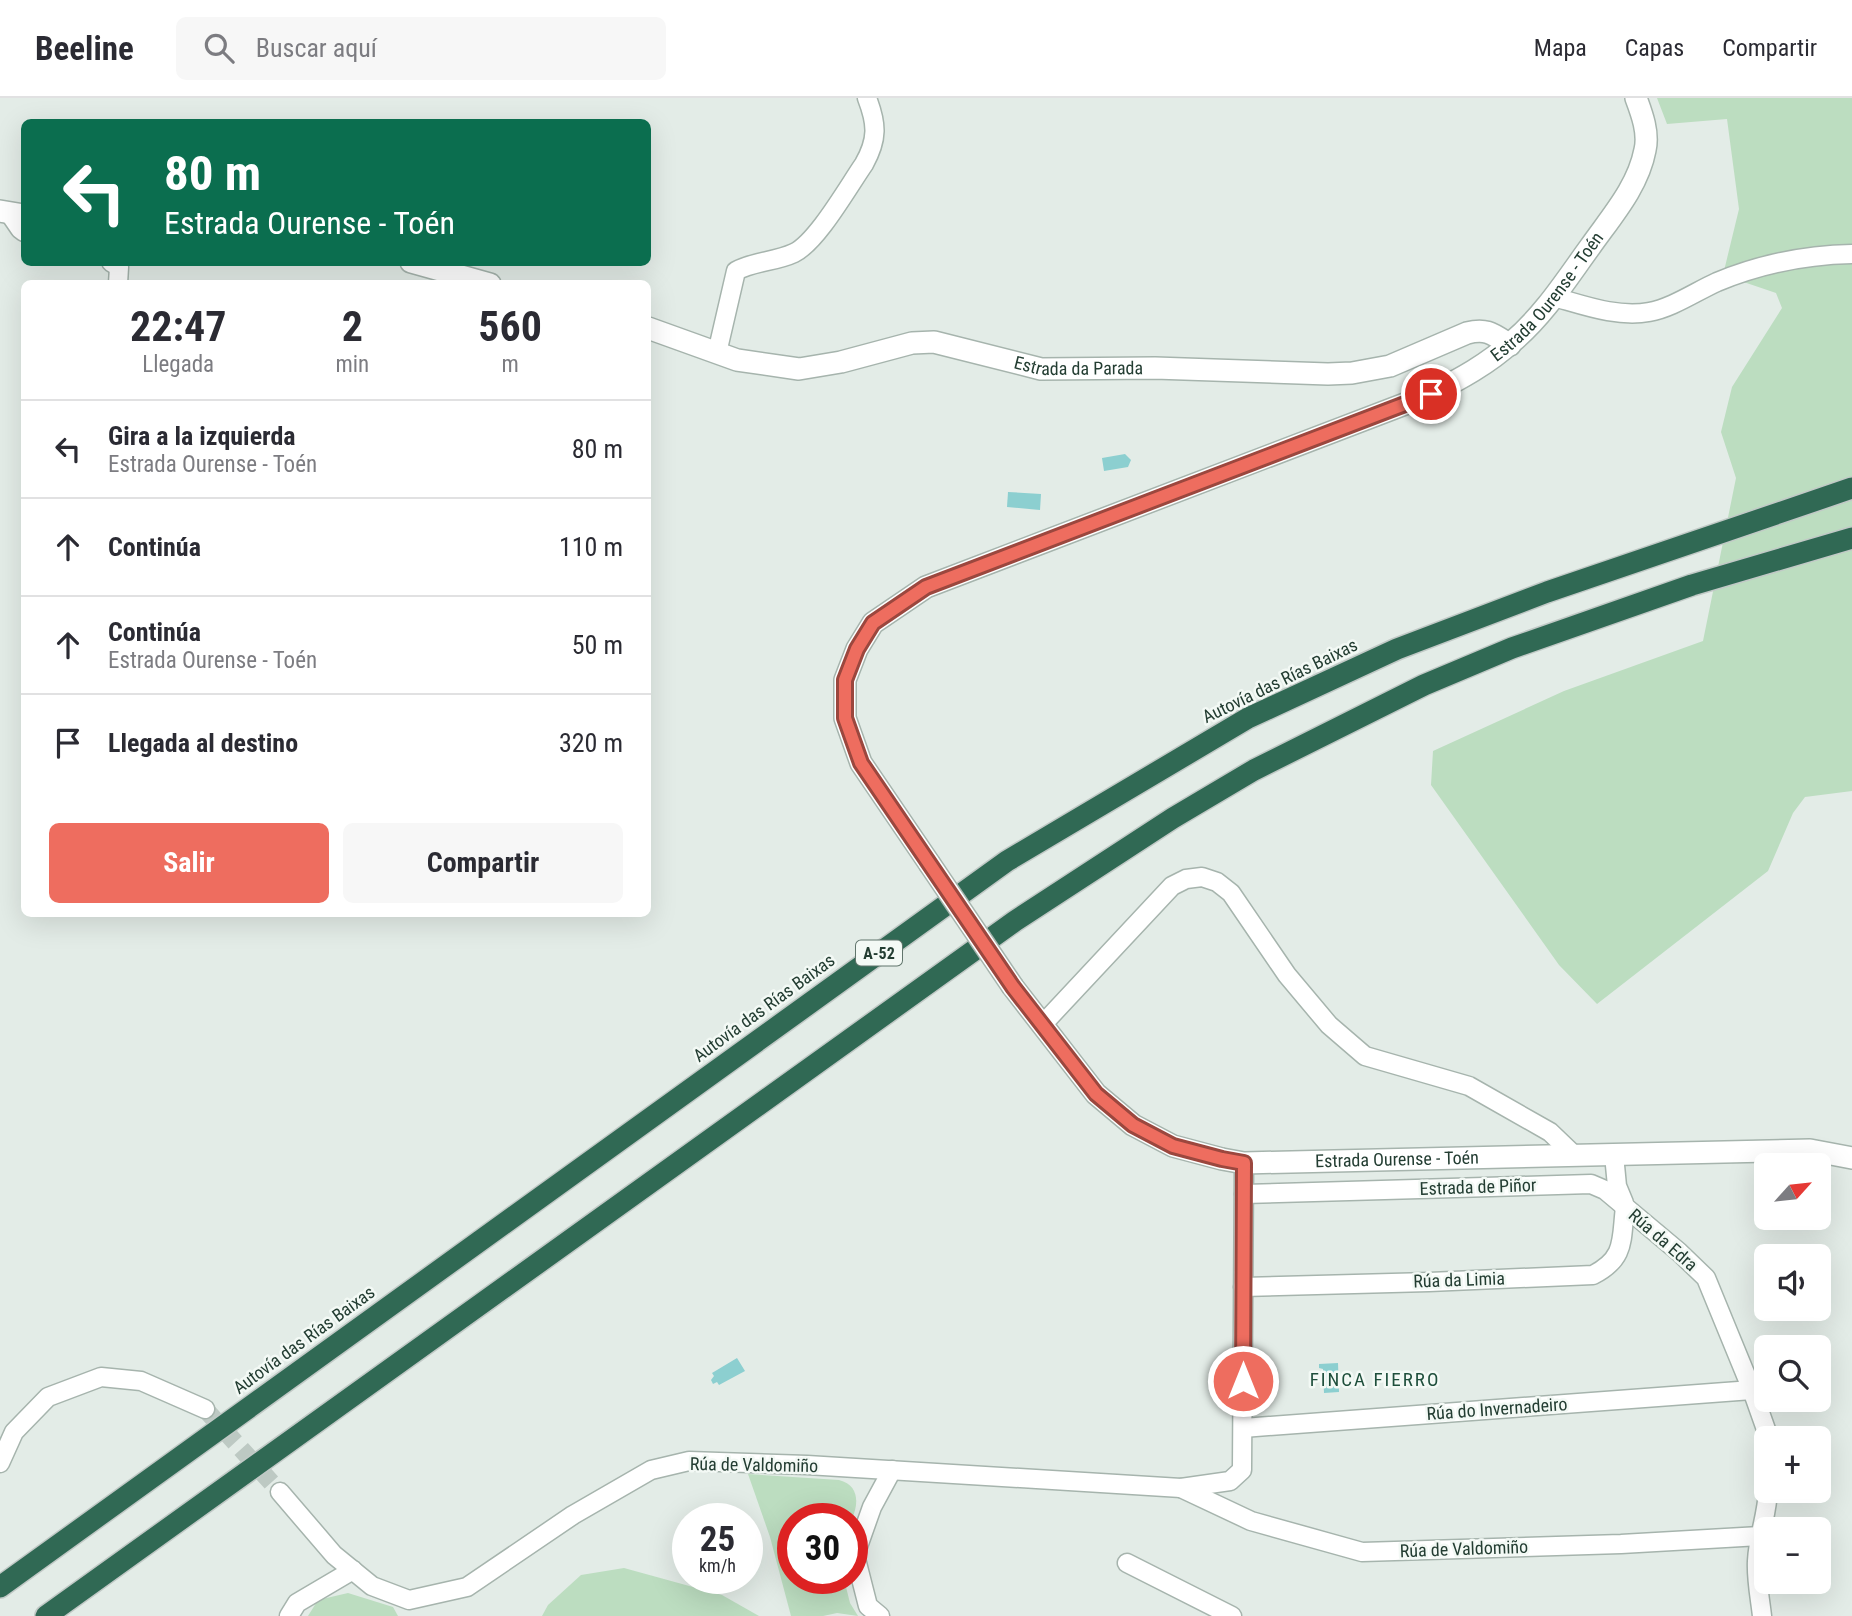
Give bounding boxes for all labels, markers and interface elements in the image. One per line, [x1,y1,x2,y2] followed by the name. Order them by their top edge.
[176,17,666,80] search box
[35,29,134,68] text: Beeline
[200,29,238,67] icon: search
[256,33,377,63] text: Buscar aquí
[1534,34,1587,62] text: Mapa
[1625,34,1684,62] text: Capas
[1722,34,1817,62] text: Compartir
[164,145,261,202] text: 80 m
[49,147,140,238] icon: left
[164,204,455,242] text: Estrada Ourense - Toén
[1486,228,1607,366] street label: Estrada Ourense - Toén
[130,302,226,351] text: 22:47
[342,302,363,351] text: 2
[478,302,542,351] text: 560
[142,351,214,378] text: Llegada
[335,351,369,378] text: min
[501,351,519,378] text: m
[1012,352,1143,379] street label: Estrada da Parada
[1401,364,1461,424] pin
[1412,375,1450,413] icon: arrive
[108,421,296,451] text: Gira a la izquierda
[49,430,87,468] icon: left
[572,434,623,464] text: 80 m
[108,451,317,478] text: Estrada Ourense - Toén
[49,528,87,566] icon: ahead
[108,532,201,562] text: Continúa
[559,532,623,562] text: 110 m
[108,617,201,647] text: Continúa
[49,626,87,664] icon: ahead
[572,630,623,660] text: 50 m
[1199,634,1361,727] street label: Autovía das Rías Baixas
[108,647,317,674] text: Estrada Ourense - Toén
[49,724,87,762] icon: arrive
[108,728,298,758] text: Llegada al destino
[559,728,623,758] text: 320 m
[49,823,329,903] button: Salir
[343,823,623,903] button: Compartir
[856,940,902,966] road number: A-52
[689,949,839,1066] street label: Autovía das Rías Baixas
[1315,1147,1479,1171] street label: Estrada Ourense - Toén
[1754,1153,1830,1230] north arrow
[1754,1153,1831,1594] map controls
[1419,1174,1537,1199] street label: Estrada de Piñor
[1625,1204,1702,1275] street label: Rúa da Edra
[1754,1244,1831,1321] button: sound
[1413,1267,1505,1292] street label: Rúa da Limia
[229,1281,379,1398] street label: Autovía das Rías Baixas
[1754,1335,1831,1412] button: search
[1206,1344,1280,1418] position arrow
[1310,1368,1440,1391] district label: FINCA FIERRO
[1426,1393,1568,1424] street label: Rúa do Invernadeiro
[1754,1426,1831,1503] button: +
[690,1453,818,1476] street label: Rúa de Valdomiño
[777,1503,868,1594] speed limit sign: 30
[1754,1517,1831,1594] button: −
[700,1519,735,1560] text: 25
[1399,1536,1528,1561] street label: Rúa de Valdomiño
[699,1555,736,1576] text: km/h

